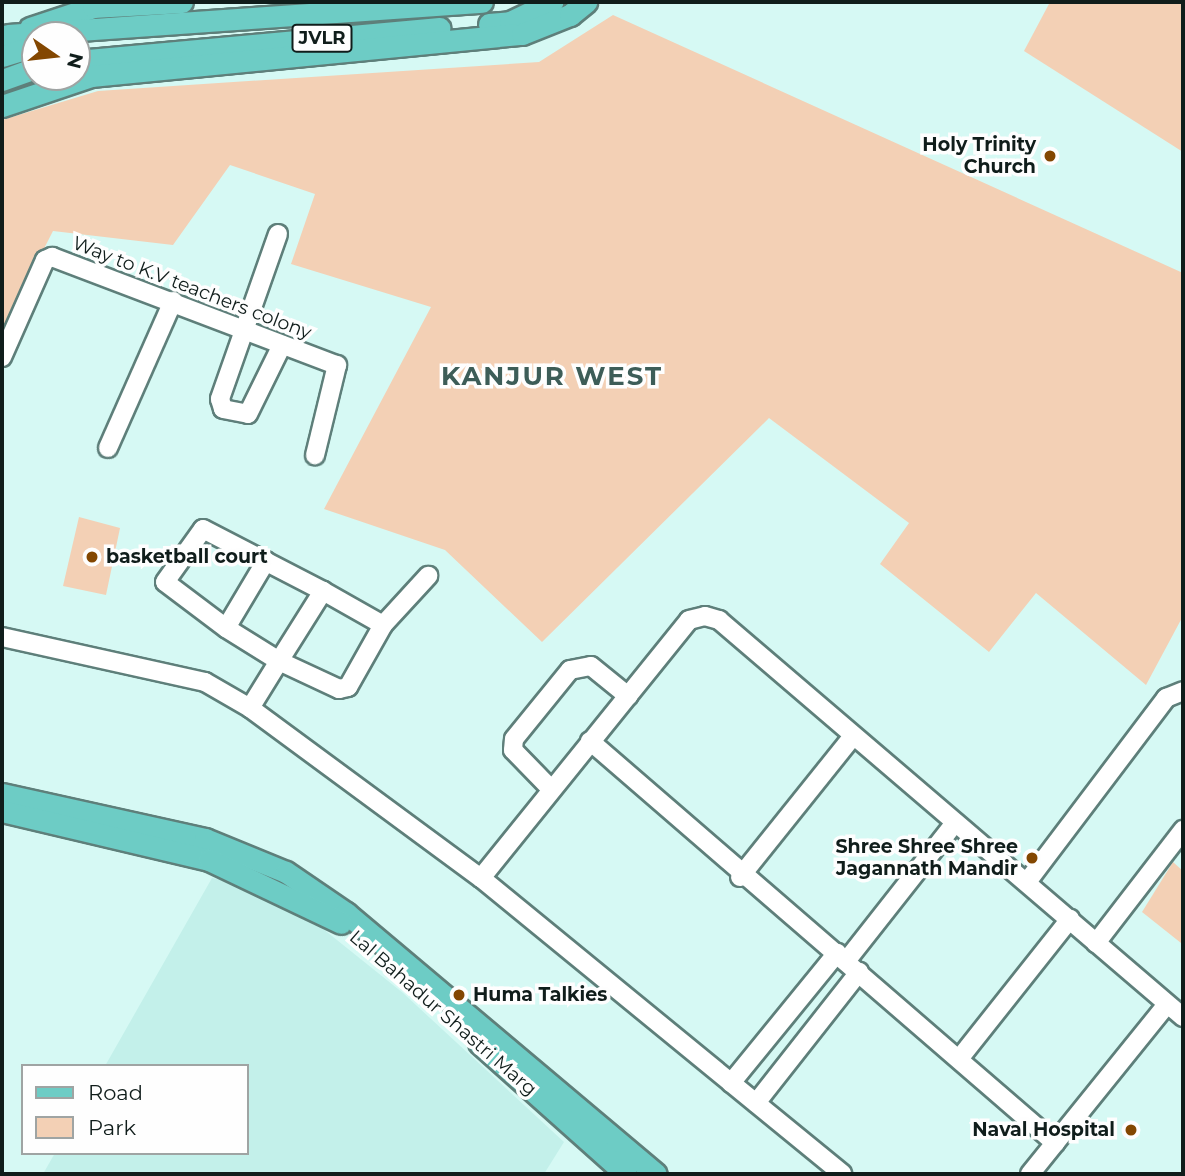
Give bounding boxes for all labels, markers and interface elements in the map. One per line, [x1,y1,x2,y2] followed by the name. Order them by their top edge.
[21,21,91,91] north arrow
[290,24,354,52] road number: JVLR
[62,50,88,71] text: N
[922,134,1036,178] place label: Holy Trinity Church
[1042,148,1058,164] marker: Holy Trinity Church
[69,232,315,344] street label: Way to K.V teachers colony
[442,361,662,393] district label: KANJUR WEST
[106,546,268,568] place label: basketball court
[84,549,100,565] marker: basketball court
[835,836,1018,880] place label: Shree Shree Shree Jagannath Mandir
[1024,850,1040,866] marker: Shree Shree Shree Jagannath Mandir
[345,926,541,1100] street label: Lal Bahadur Shastri Marg
[473,984,607,1006] place label: Huma Talkies
[451,987,467,1003] marker: Huma Talkies
[21,1064,248,1155] legend
[88,1080,143,1105] text: Road
[88,1115,136,1140] text: Park
[972,1119,1115,1141] place label: Naval Hospital
[1121,1120,1141,1140] marker: Naval Hospital

